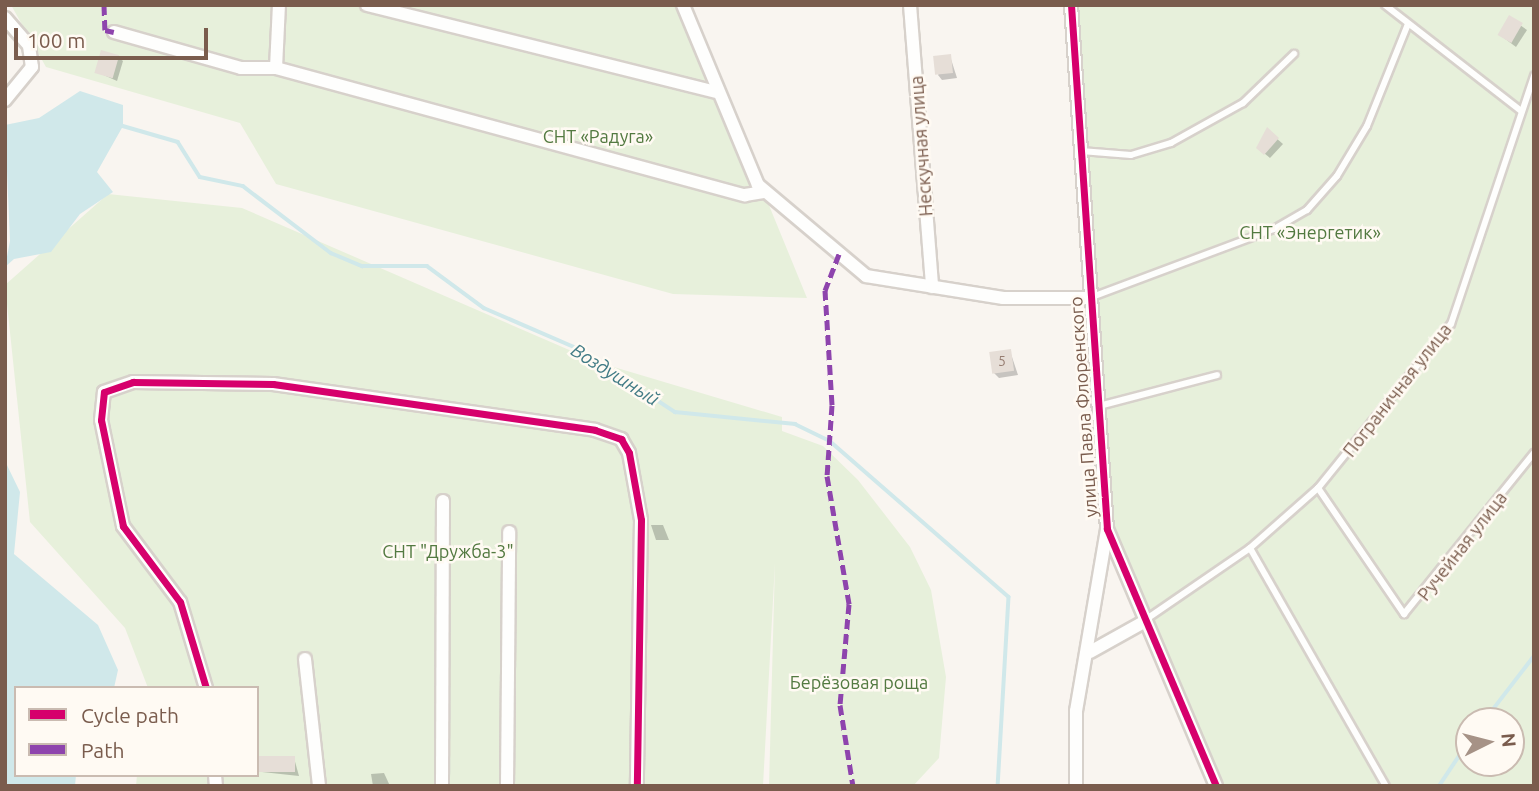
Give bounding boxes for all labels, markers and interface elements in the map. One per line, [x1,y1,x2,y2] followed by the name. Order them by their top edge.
[18,14,212,58] scale bar
[27,28,85,52] text: 100 m
[905,75,937,217] street label: Нескучная улица
[543,125,653,147] park label: СНТ «Радуга»
[1239,221,1381,243] park label: СНТ «Энергетик»
[1065,296,1101,518] street label: улица Павла Флоренского
[1338,319,1456,461] street label: Пограничная улица
[567,339,663,411] water label: Воздушный
[998,353,1006,369] house number: 5
[1413,487,1511,605] street label: Ручейная улица
[382,540,514,562] park label: СНТ "Дружба-3"
[790,671,928,693] park label: Берёзовая роща
[14,686,259,777] legend
[81,703,179,727] text: Cycle path
[1455,707,1525,777] north arrow
[1497,732,1521,748] text: N
[81,738,124,762] text: Path

